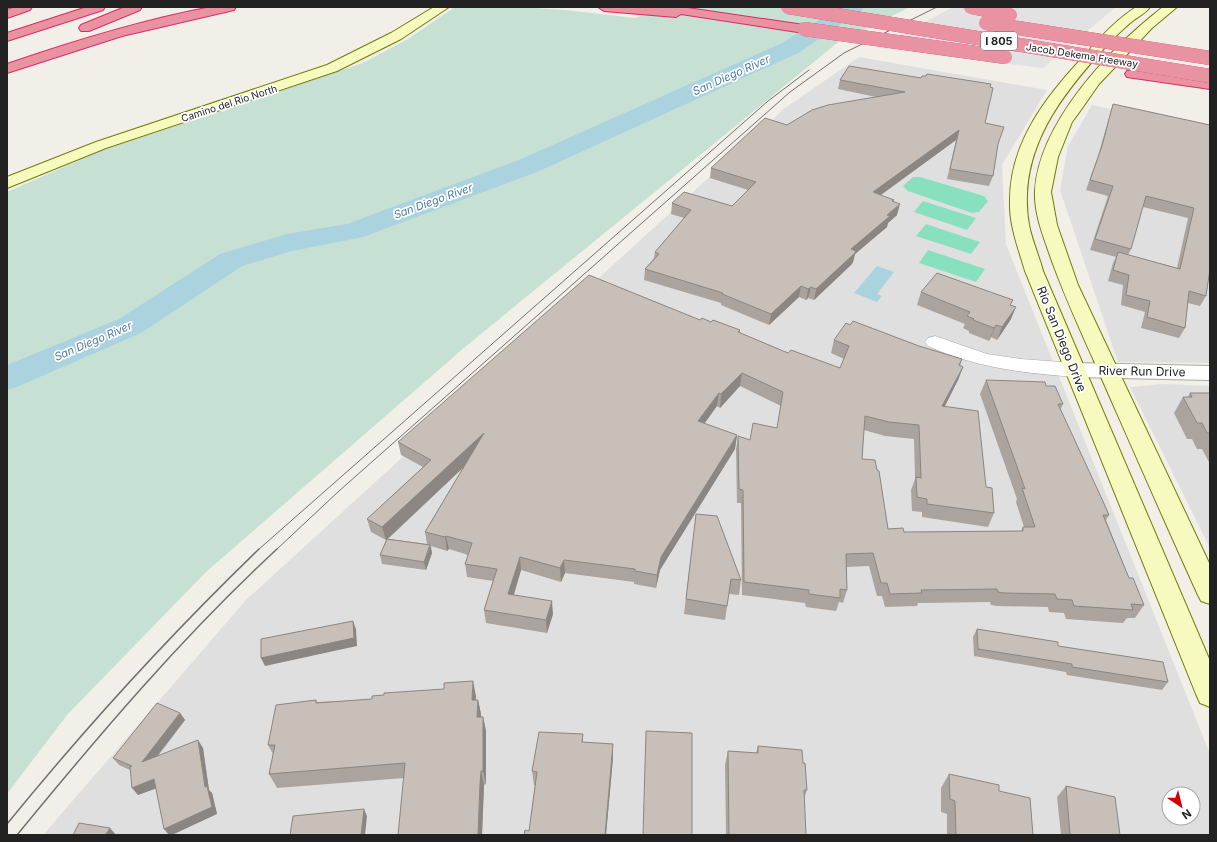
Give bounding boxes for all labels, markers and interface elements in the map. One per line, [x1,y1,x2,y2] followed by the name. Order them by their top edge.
[981,32,1017,50] road number: I 805
[1025,40,1139,70] street label: Jacob Dekema Freeway
[690,51,773,98] water label: San Diego River
[179,82,279,124] street label: Camino del Rio North
[392,180,475,222] water label: San Diego River
[1034,284,1090,394] street label: Rio San Diego Drive
[52,318,135,364] water label: San Diego River
[1098,363,1186,379] street label: River Run Drive
[1161,786,1201,826] north arrow
[1179,806,1194,822] text: N

